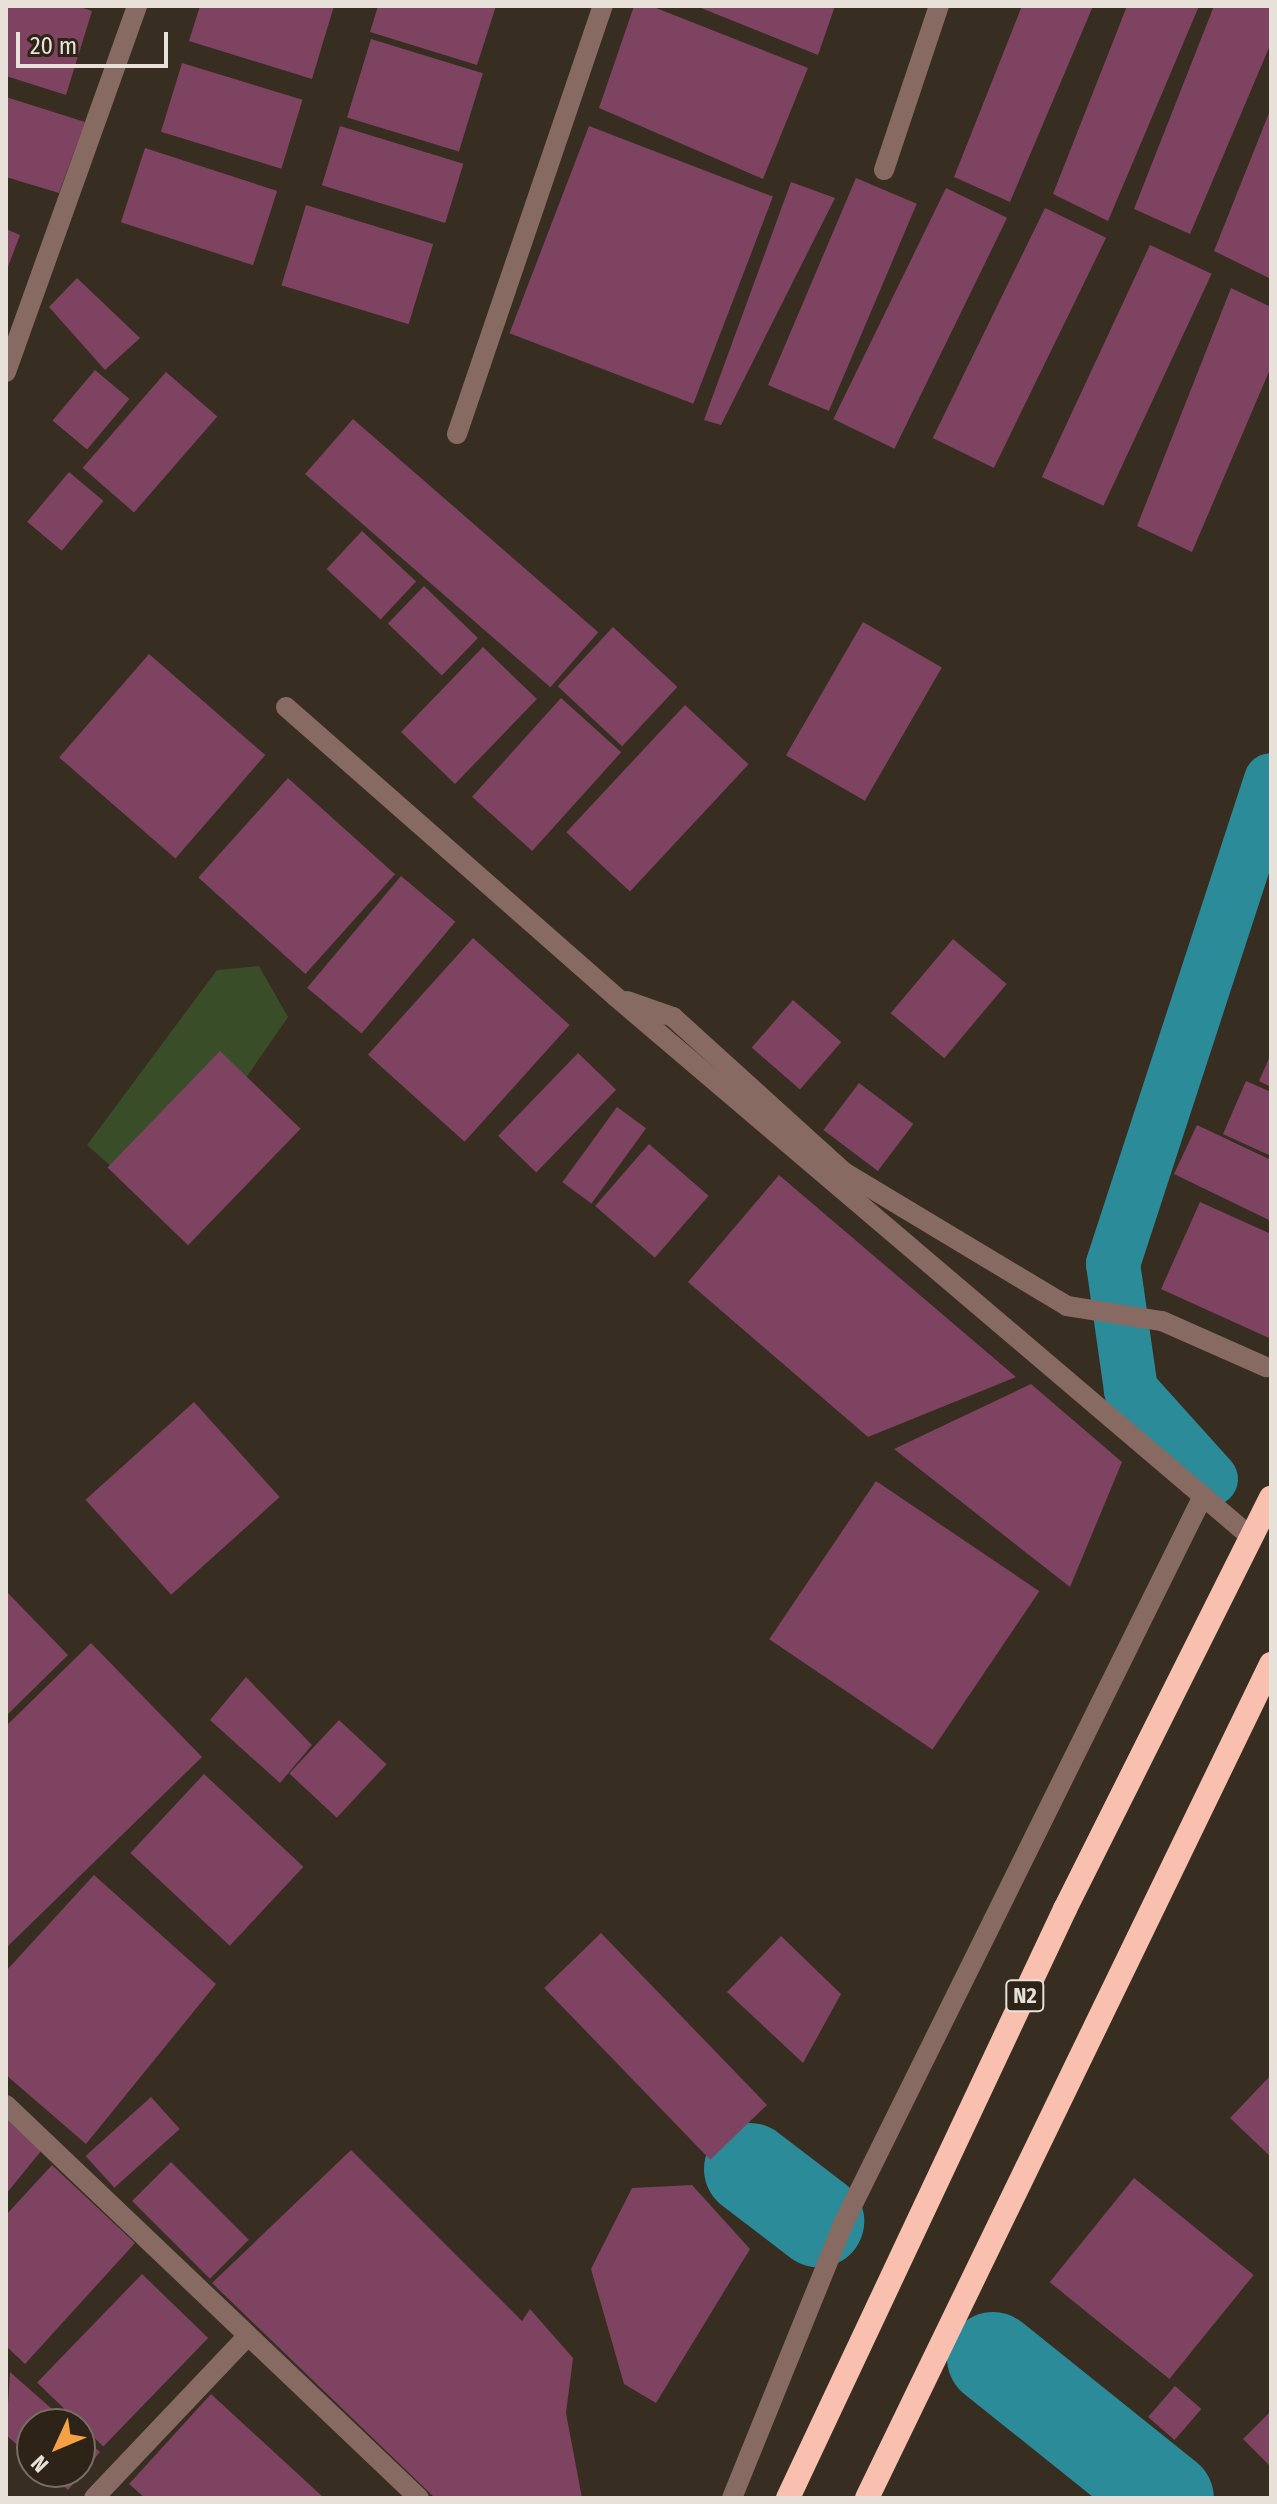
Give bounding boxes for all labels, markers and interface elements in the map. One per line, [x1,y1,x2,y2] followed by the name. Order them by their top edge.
[20,16,172,66] scale bar
[30,32,77,60] text: 20 m
[1005,1978,1045,2014] road number: N2
[16,2408,96,2488] north arrow
[26,2450,54,2478] text: N

